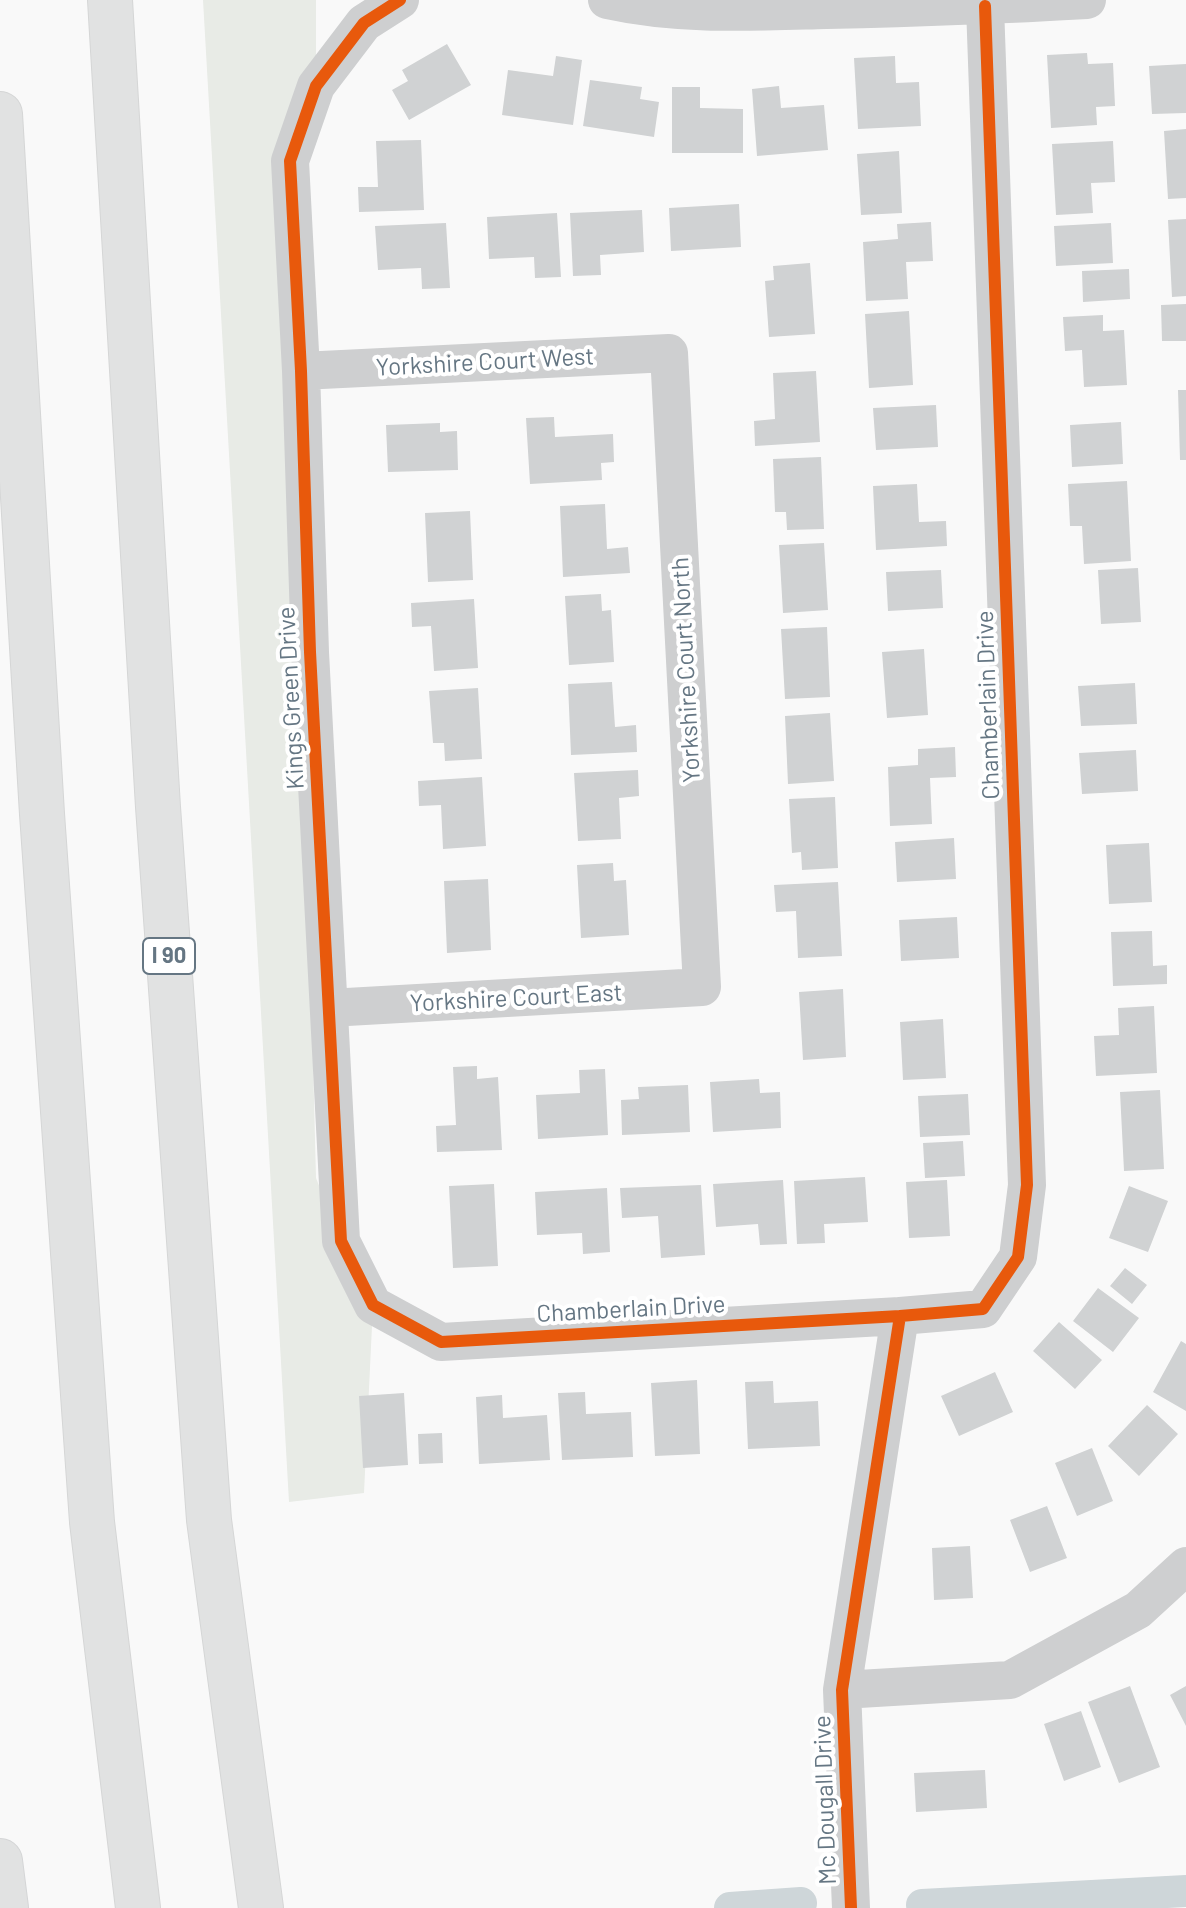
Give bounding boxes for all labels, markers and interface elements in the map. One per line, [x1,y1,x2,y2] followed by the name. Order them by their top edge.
[375,342,595,382] street label: Yorkshire Court West
[666,556,706,784] street label: Yorkshire Court North
[272,606,310,790] street label: Kings Green Drive
[970,610,1006,800] street label: Chamberlain Drive
[143,938,195,974] road number: I 90
[409,978,623,1018] street label: Yorkshire Court East
[536,1290,726,1328] street label: Chamberlain Drive
[808,1715,842,1885] street label: Mc Dougall Drive

